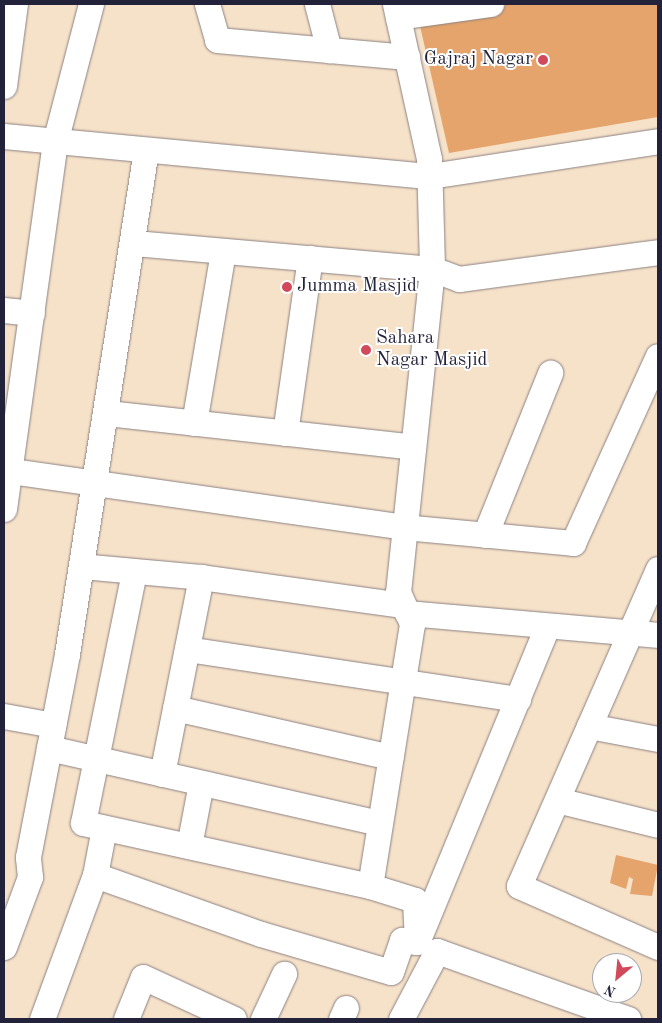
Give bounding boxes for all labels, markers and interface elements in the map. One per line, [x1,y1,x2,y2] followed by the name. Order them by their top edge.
[424,49,533,71] place label: Gajraj Nagar
[537,54,549,66] marker: Gajraj Nagar
[297,276,417,298] place label: Jumma Masjid
[281,281,293,293] marker: Jumma Masjid
[376,328,487,372] place label: Sahara Nagar Masjid
[360,344,372,356] marker: Sahara Nagar Masjid
[592,953,642,1003] north arrow
[602,982,618,999] text: N

